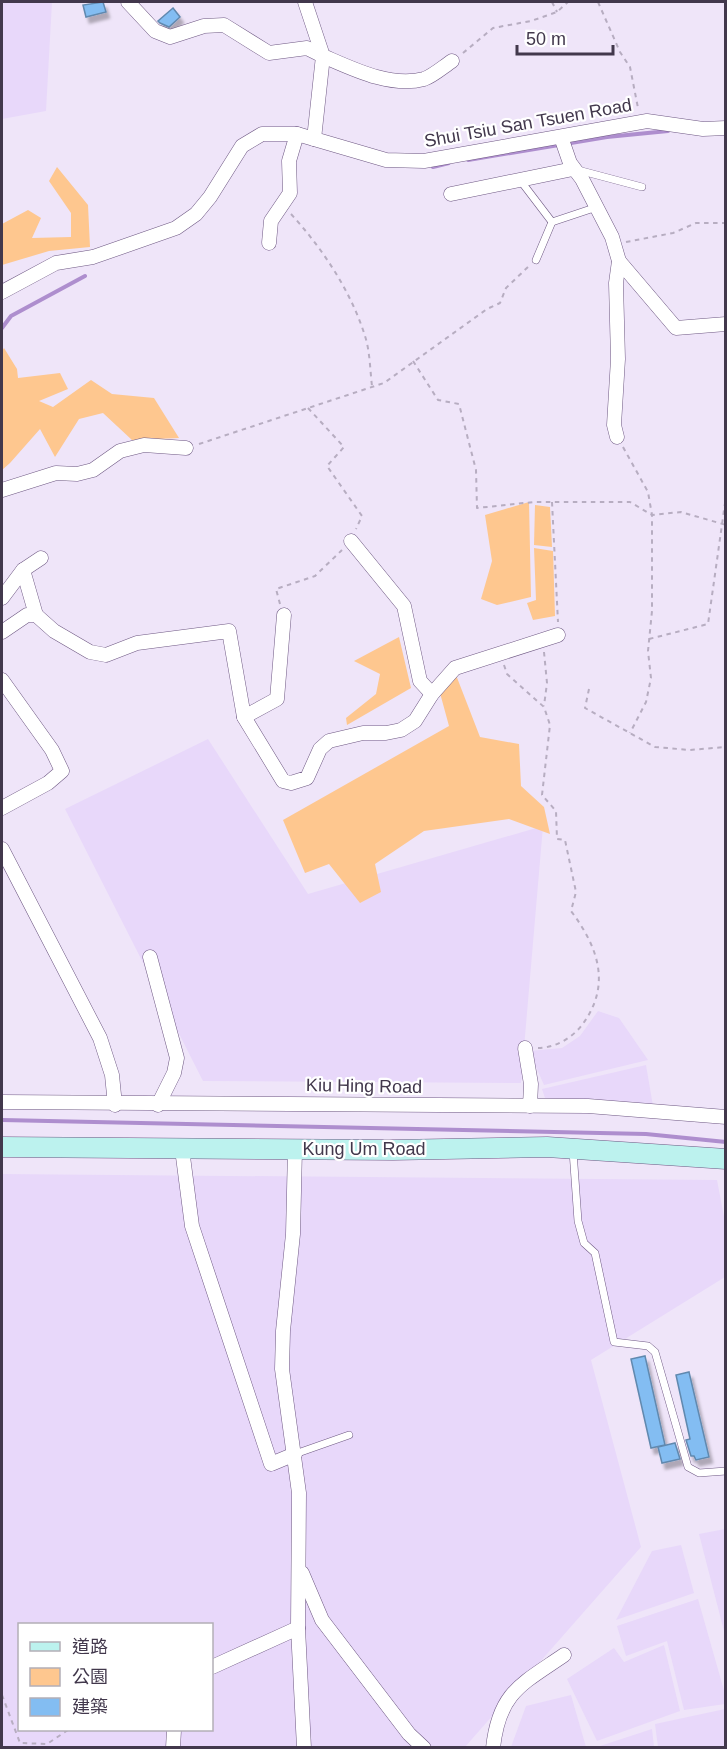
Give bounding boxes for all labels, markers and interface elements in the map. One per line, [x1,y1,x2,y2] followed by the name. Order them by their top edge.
[517,18,613,56] scale bar
[526,29,566,49] text: 50 m
[423,95,633,151] street label: Shui Tsiu San Tsuen Road
[306,1075,422,1097] street label: Kiu Hing Road
[302,1139,426,1159] street label: Kung Um Road
[18,1623,213,1731] legend
[72,1637,108,1657] text: 道路
[72,1667,108,1687] text: 公園
[72,1697,108,1717] text: 建築

